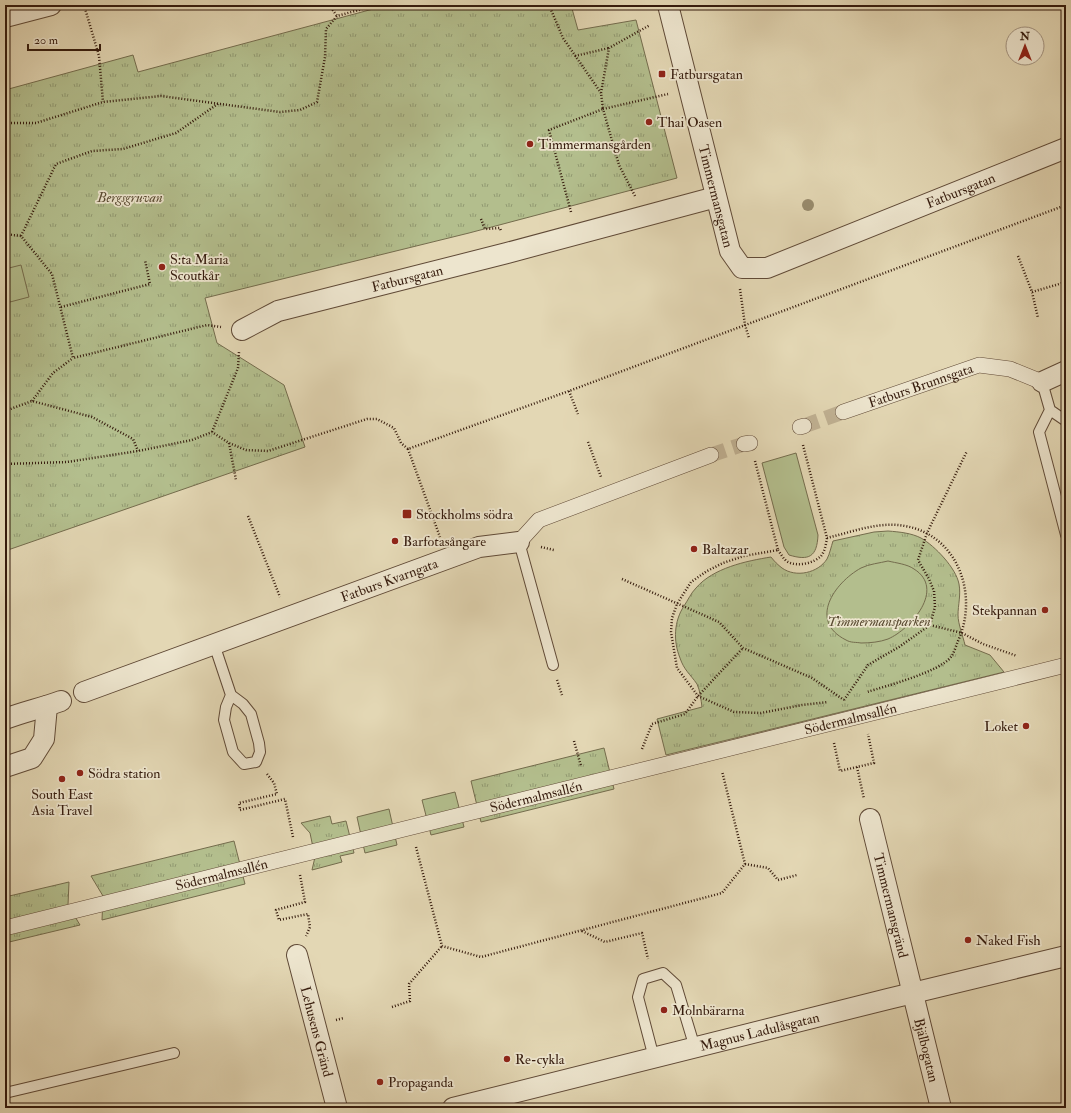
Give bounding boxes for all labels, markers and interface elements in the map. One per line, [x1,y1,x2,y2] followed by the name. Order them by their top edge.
[28,26,100,52] scale bar
[1005,26,1045,66] north arrow
[1019,30,1031,43] text: N
[34,33,59,48] text: 20 m
[670,66,743,83] place label: Fatbursgatan
[657,69,667,79] marker: Fatbursgatan
[657,114,722,131] place label: Thai Oasen
[644,117,654,127] marker: Thai Oasen
[538,136,651,153] place label: Timmermansgården
[525,139,535,149] marker: Timmermansgården
[695,143,737,249] street label: Timmermansgatan
[923,169,998,212] street label: Fatbursgatan
[96,189,163,206] park label: Bergsgruvan
[170,251,229,284] place label: S:ta Maria Scoutkår
[370,261,445,295] street label: Fatbursgatan
[157,262,167,272] marker: S:ta Maria Scoutkår
[866,359,975,411] street label: Fatburs Brunnsgata
[416,506,513,523] place label: Stockholms södra
[401,508,413,520] marker: Stockholms södra
[403,533,486,550] place label: Barfotasångare
[390,536,400,546] marker: Barfotasångare
[702,541,749,558] place label: Baltazar
[689,544,699,554] marker: Baltazar
[338,554,440,606] street label: Fatburs Kvarngata
[972,602,1037,620] place label: Stekpannan
[1040,605,1050,615] marker: Stekpannan
[827,613,931,630] park label: Timmermansparken
[803,699,898,738] street label: Södermalmsallén
[984,718,1018,735] place label: Loket
[1021,721,1031,731] marker: Loket
[88,765,161,782] place label: Södra station
[75,768,85,778] marker: Södra station
[57,774,67,784] marker: South East Asia Travel
[488,777,584,816] street label: Södermalmsallén
[30,786,93,819] place label: South East Asia Travel
[870,851,912,960] street label: Timmermansgränd
[174,855,269,894] street label: Södermalmsallén
[976,932,1041,949] place label: Naked Fish
[963,935,973,945] marker: Naked Fish
[297,984,337,1079] street label: Lehusens Gränd
[672,1002,745,1019] place label: Molnbärarna
[659,1005,669,1015] marker: Molnbärarna
[698,1008,821,1054] street label: Magnus Ladulåsgatan
[911,1016,943,1084] street label: Bjälbogatan
[515,1051,565,1069] place label: Re-cykla
[502,1054,512,1064] marker: Re-cykla
[388,1074,454,1092] place label: Propaganda
[375,1077,385,1087] marker: Propaganda

